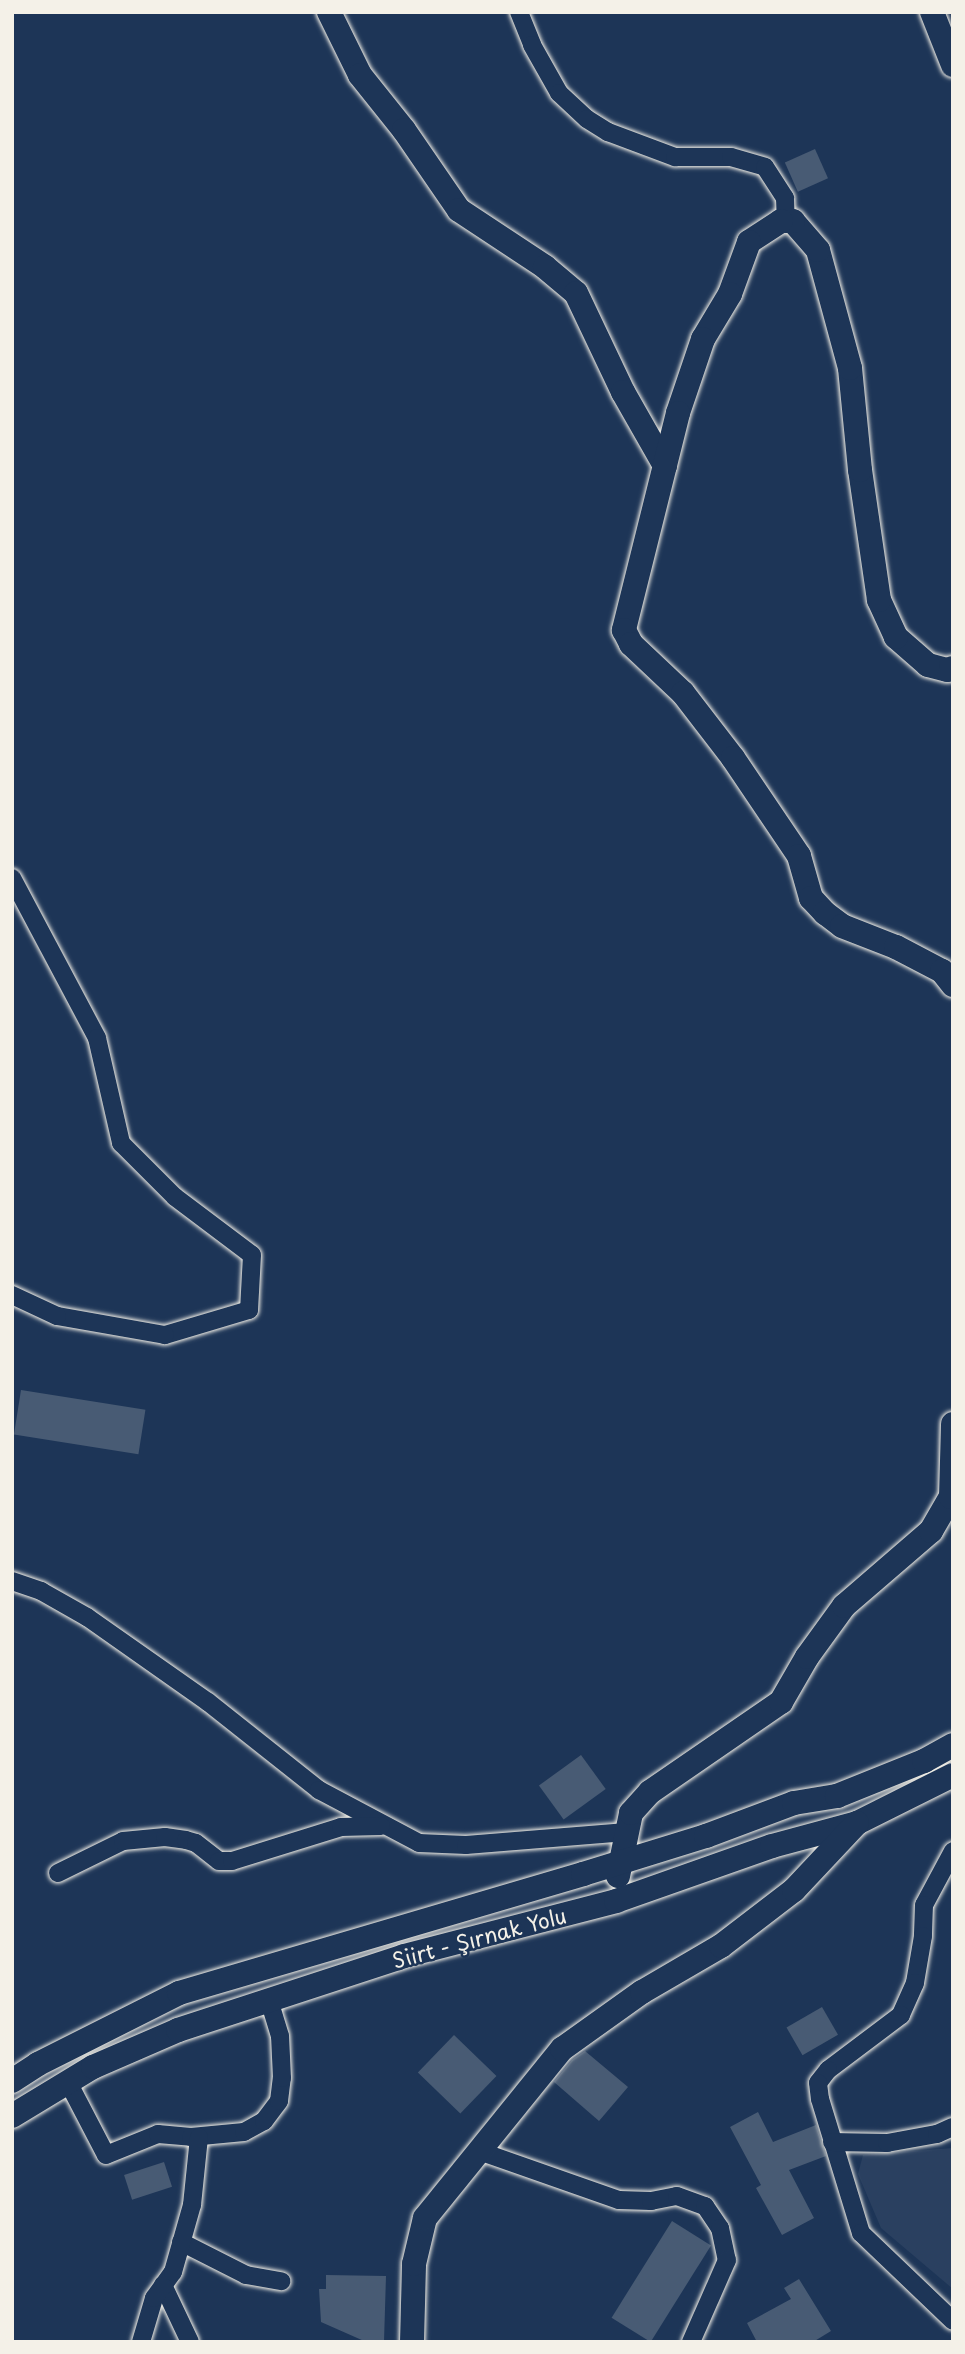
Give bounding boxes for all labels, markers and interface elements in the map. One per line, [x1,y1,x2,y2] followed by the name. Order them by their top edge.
[389,1902,569,1972] street label: Siirt - Şırnak Yolu

